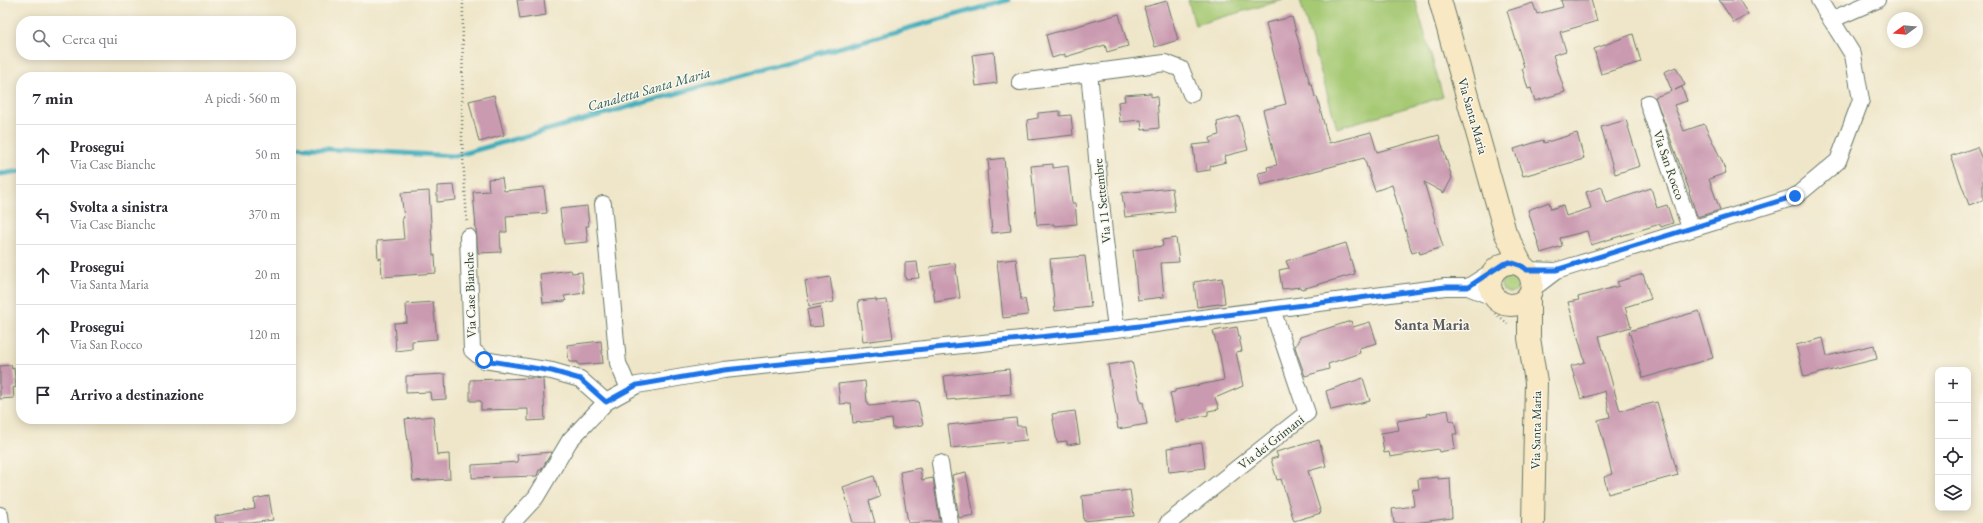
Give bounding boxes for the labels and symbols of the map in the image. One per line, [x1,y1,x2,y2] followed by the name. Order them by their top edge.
[1887,12,1923,48] north arrow
[585,63,713,115] water label: Canaletta Santa Maria
[1454,76,1492,157] street label: Via Santa Maria
[1649,128,1689,202] street label: Via San Rocco
[1089,158,1115,244] street label: Via 11 Settembre
[1786,187,1804,205] route end
[460,252,480,338] street label: Via Case Bianche
[1394,315,1470,334] district label: Santa Maria
[475,351,493,369] route start
[1527,390,1545,470] street label: Via Santa Maria
[1235,411,1307,473] street label: Via dei Grimani

